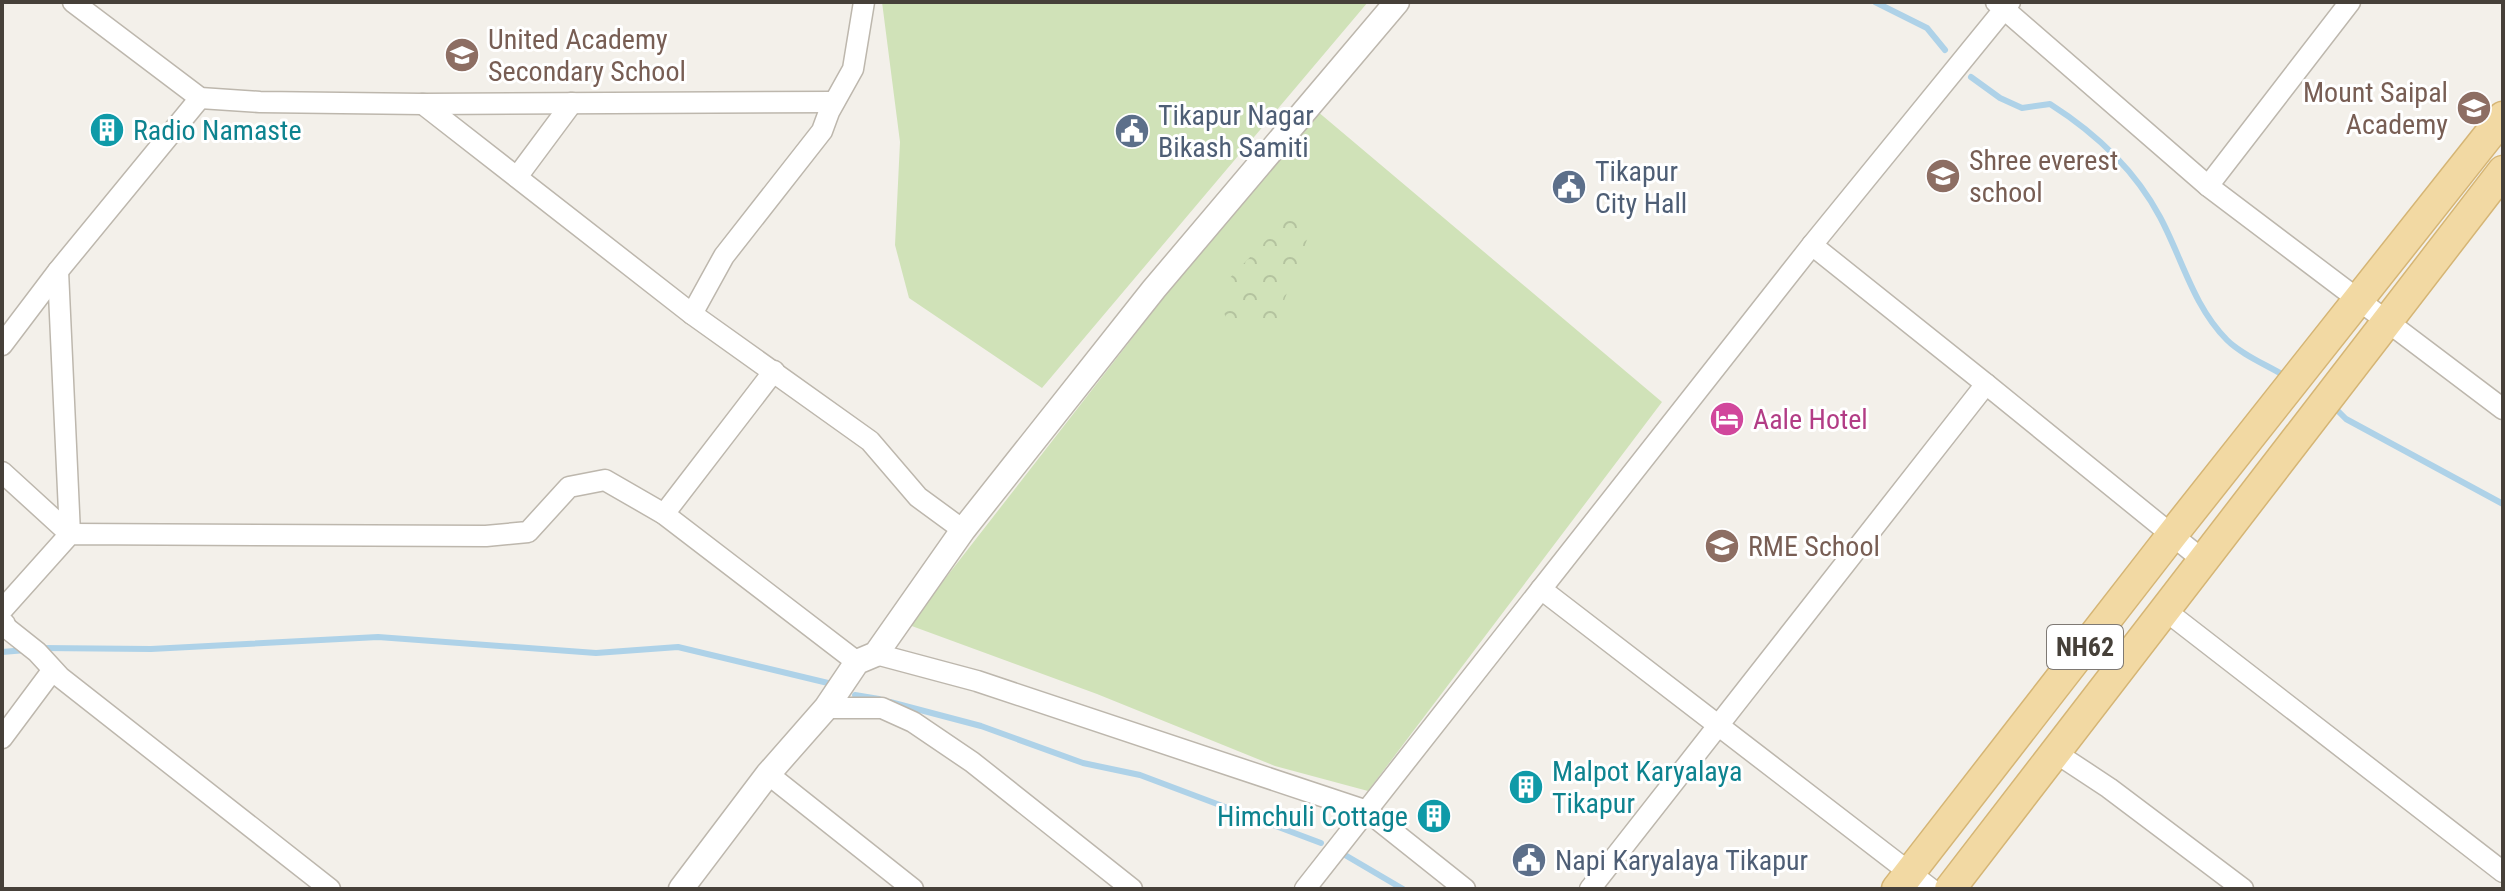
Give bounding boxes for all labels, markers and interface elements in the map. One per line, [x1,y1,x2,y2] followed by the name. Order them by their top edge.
[488,23,686,88] place label: United Academy Secondary School
[443,36,481,74] school or university icon: United Academy Secondary School
[2303,76,2448,141] place label: Mount Saipal Academy
[2455,89,2493,127] school or university icon: Mount Saipal Academy
[1158,99,1314,164] place label: Tikapur Nagar Bikash Samiti
[88,111,126,149] building icon: Radio Namaste
[1113,112,1151,150] public building icon: Tikapur Nagar Bikash Samiti
[133,114,302,147] place label: Radio Namaste
[1969,144,2118,209] place label: Shree everest school
[1595,155,1687,220] place label: Tikapur City Hall
[1924,157,1962,195] school or university icon: Shree everest school
[1550,168,1588,206] public building icon: Tikapur City Hall
[1708,400,1746,438] hotel icon: Aale Hotel
[1753,403,1868,436] place label: Aale Hotel
[1703,527,1741,565] school or university icon: RME School
[1748,530,1880,563] place label: RME School
[2047,625,2123,669] road number: NH62
[1552,755,1742,820] place label: Malpot Karyalaya Tikapur
[1507,768,1545,806] building icon: Malpot Karyalaya Tikapur
[1415,797,1453,835] building icon: Himchuli Cottage
[1217,800,1408,833] place label: Himchuli Cottage
[1510,841,1548,879] public building icon: Napi Karyalaya Tikapur
[1555,844,1808,877] place label: Napi Karyalaya Tikapur

